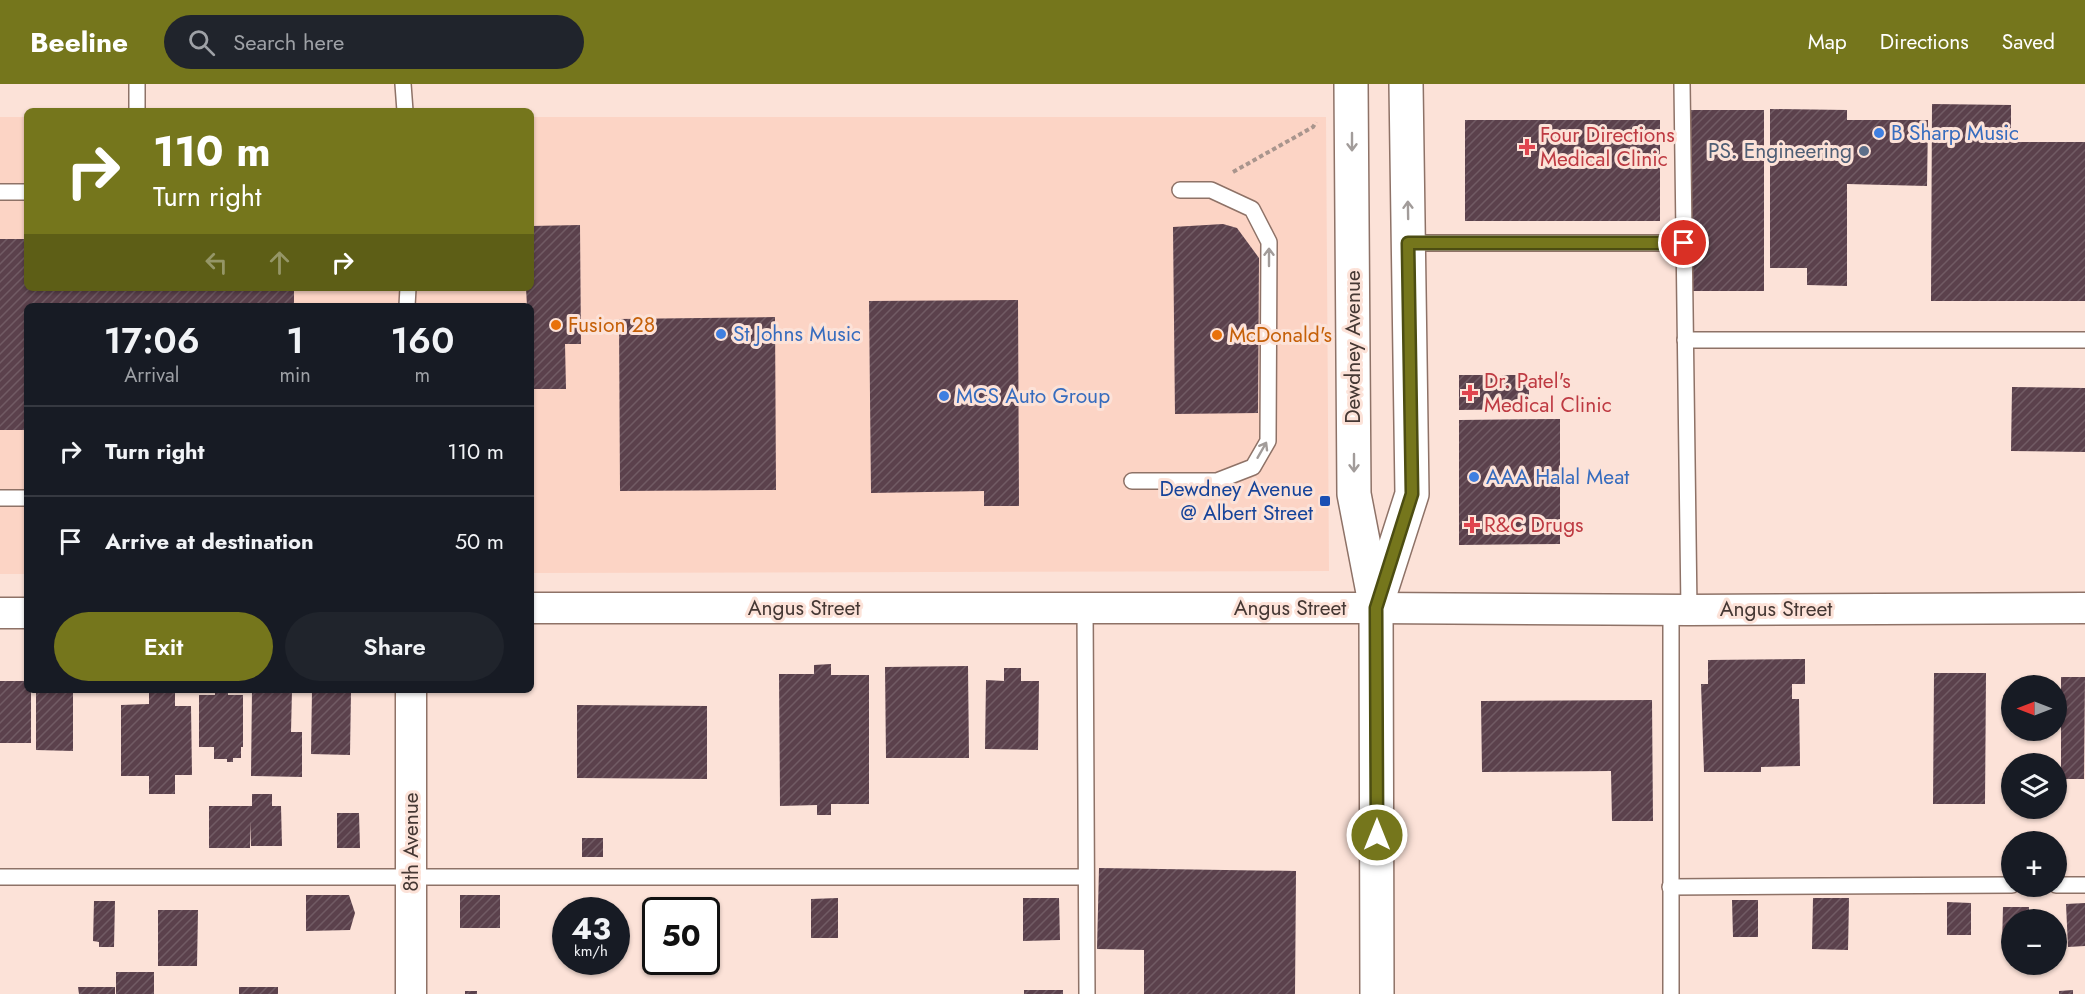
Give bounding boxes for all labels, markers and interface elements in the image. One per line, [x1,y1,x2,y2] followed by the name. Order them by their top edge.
[164,15,584,69] search box
[30,22,128,63] text: Beeline
[185,26,218,59] icon: search
[233,26,344,58] text: Search here
[1808,27,1847,57] text: Map
[1880,27,1969,57] text: Directions
[2002,27,2055,57] text: Saved
[1891,118,2019,148] place label: B Sharp Music
[1540,120,1675,174] place label: Four Directions Medical Clinic
[153,121,271,182] text: 110 m
[1872,126,1886,140] marker: B Sharp Music
[54,132,132,210] icon: right
[1346,132,1357,152] one-way arrow
[1708,136,1852,166] place label: PS. Engineering
[1518,138,1536,156] marker: Four Directions Medical Clinic
[1857,144,1871,158] marker: PS. Engineering
[153,177,261,216] text: Turn right
[1402,201,1414,221] one-way arrow
[1658,217,1709,268] pin
[1667,226,1700,259] icon: arrive
[200,246,233,279] icon: left
[263,246,296,279] icon: ahead
[326,246,359,279] icon: right
[1263,247,1275,267] one-way arrow
[1338,270,1368,424] street label: Dewdney Avenue
[568,310,655,340] place label: Fusion 28
[104,314,200,366] text: 17:06
[286,314,304,366] text: 1
[390,314,454,366] text: 160
[549,318,563,332] marker: Fusion 28
[733,319,861,349] place label: St Johns Music
[1229,320,1332,350] place label: McDonald's
[714,327,728,341] marker: St Johns Music
[1210,328,1224,342] marker: McDonald's
[124,361,179,390] text: Arrival
[279,361,311,390] text: min
[415,361,430,390] text: m
[1484,366,1612,420] place label: Dr. Patel's Medical Clinic
[956,381,1110,411] place label: MCS Auto Group
[1461,384,1479,402] marker: Dr. Patel's Medical Clinic
[937,389,951,403] marker: MCS Auto Group
[54,435,87,468] icon: right
[105,435,205,467] text: Turn right
[447,435,504,467] text: 110 m
[1257,442,1269,459] one-way arrow
[1348,453,1360,473] one-way arrow
[1486,462,1629,492] place label: AAA Halal Meat
[1467,470,1481,484] marker: AAA Halal Meat
[1159,474,1313,528] place label: Dewdney Avenue @ Albert Street
[1318,494,1332,508] marker: Dewdney Avenue @ Albert Street
[1484,510,1584,540] place label: R&C Drugs
[1465,518,1479,532] marker: R&C Drugs
[54,525,87,558] icon: arrive
[105,525,314,557] text: Arrive at destination
[455,525,504,557] text: 50 m
[748,593,860,623] street label: Angus Street
[1234,593,1346,623] street label: Angus Street
[1720,594,1832,624] street label: Angus Street
[54,612,273,681] button: Exit
[285,612,504,681] button: Share
[2001,675,2067,741] north arrow
[2001,675,2067,975] map controls
[2001,753,2067,819] button: layers
[396,792,426,892] street label: 8th Avenue
[1345,803,1409,867] position arrow
[2001,831,2067,897] button: +
[642,897,720,975] speed limit sign: 50
[571,907,611,950] text: 43
[2001,909,2067,975] button: −
[574,940,608,962] text: km/h

